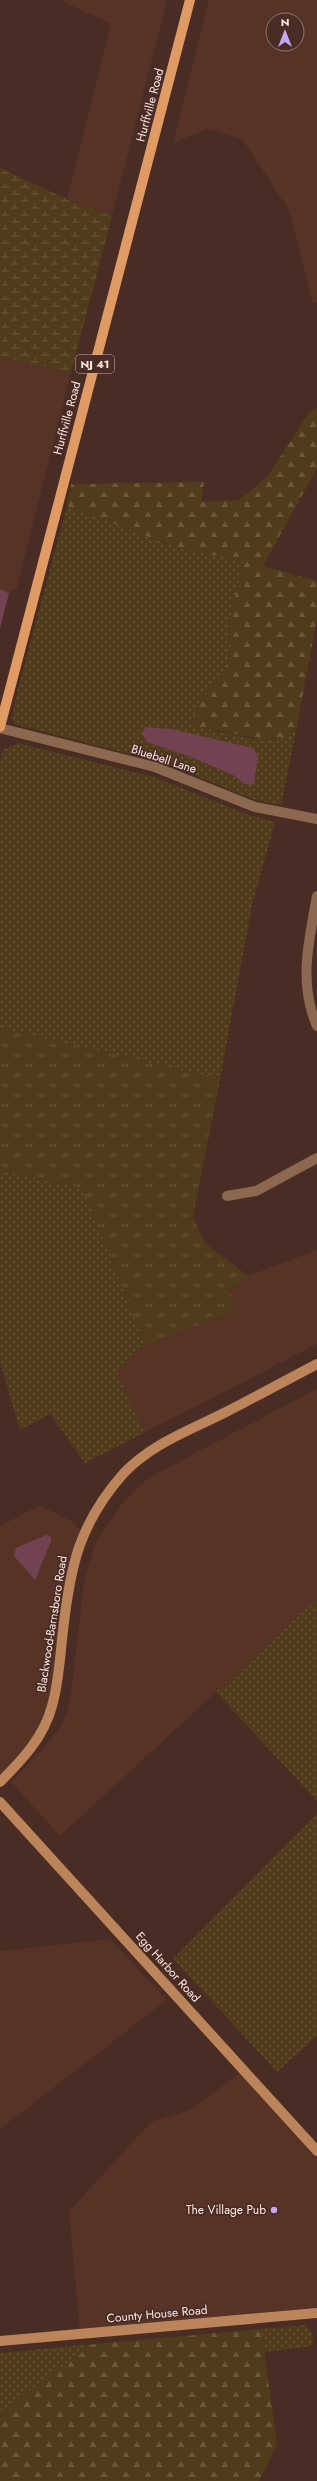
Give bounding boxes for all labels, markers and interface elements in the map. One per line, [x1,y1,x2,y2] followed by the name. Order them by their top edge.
[265,12,305,52] north arrow
[281,14,289,30] text: N
[132,66,168,144] street label: Hurffville Road
[76,355,114,373] road number: NJ 41
[49,379,85,457] street label: Hurffville Road
[129,740,199,778] street label: Bluebell Lane
[32,1554,72,1694] street label: Blackwood-Barnsboro Road
[131,1928,205,2006] street label: Egg Harbor Road
[186,2201,266,2219] place label: The Village Pub
[269,2205,279,2215] marker: The Village Pub
[106,2301,208,2327] street label: County House Road

